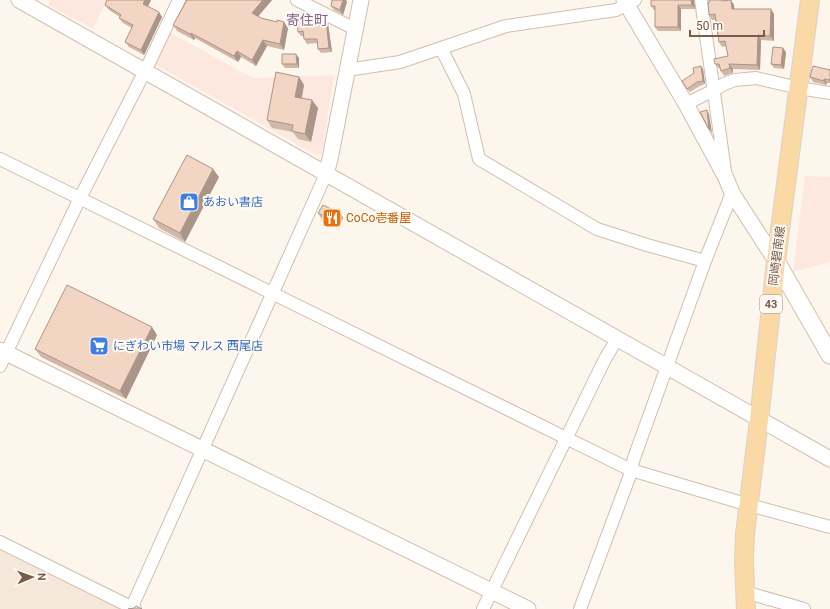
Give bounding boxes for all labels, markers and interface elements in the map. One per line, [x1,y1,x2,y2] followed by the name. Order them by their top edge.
[286,12,328,28] district label: 寄住町
[690,12,764,38] scale bar
[696,19,723,33] text: 50 m
[178,191,200,213] shop icon: あおい書店
[203,195,263,209] place label: あおい書店
[321,207,343,229] restaurant icon: CoCo壱番屋
[346,211,411,225] place label: CoCo壱番屋
[766,225,788,287] street label: 岡崎碧南線
[760,295,782,313] road number: 43
[88,335,110,357] supermarket icon: にぎわい市場 マルス 西尾店
[113,339,263,353] place label: にぎわい市場 マルス 西尾店
[12,557,52,597] north arrow
[35,573,48,581] text: N

